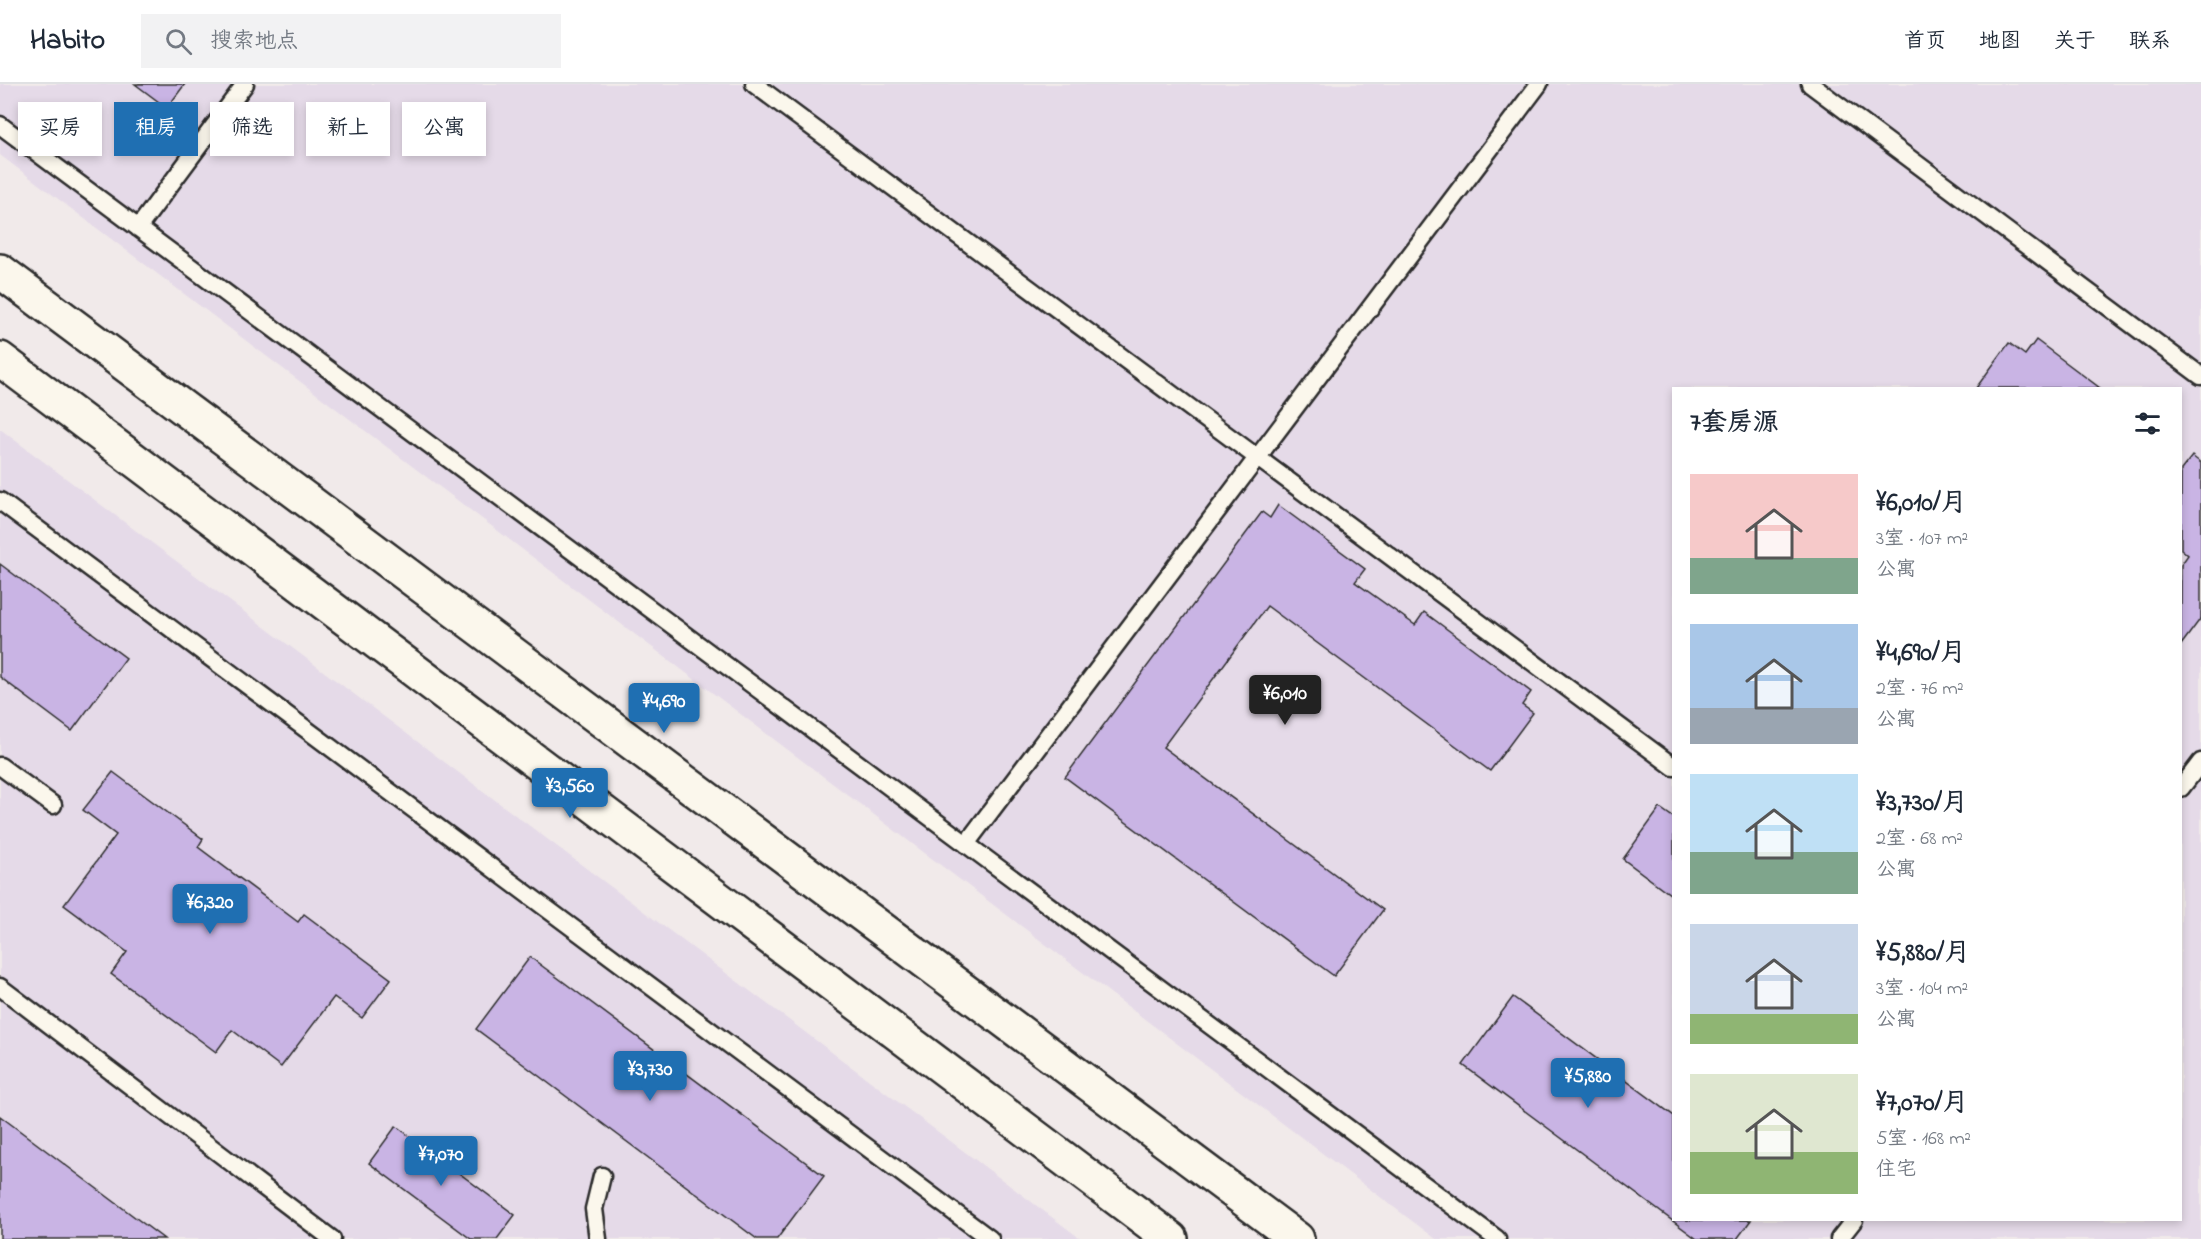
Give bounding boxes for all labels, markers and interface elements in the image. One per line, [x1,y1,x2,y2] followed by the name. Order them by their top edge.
[141,14,561,68] search box
[30,21,105,62] text: Habito
[162,25,195,58] icon: search
[210,26,298,58] text: 搜索地点
[1904,27,1946,57] text: 首页
[1979,27,2021,57] text: 地图
[2054,27,2096,57] text: 关于
[2129,27,2171,57] text: 联系
[18,102,102,156] chip: 买房
[114,102,198,156] chip: 租房
[210,102,294,156] chip: 筛选
[306,102,390,156] chip: 新上
[402,102,486,156] chip: 公寓
[1690,405,1779,443] text: 7套房源
[2131,407,2164,440] icon: filters
[1876,485,1967,523] text: ¥6,010/月
[1738,498,1810,570] icon: home
[1876,525,1968,554] text: 3室 · 107 m²
[1876,556,1916,585] text: 公寓
[1876,635,1966,673] text: ¥4,690/月
[1738,648,1810,720] icon: home
[1236,675,1334,726] pin: ¥6,010
[1876,675,1964,704] text: 2室 · 76 m²
[1263,680,1307,709] text: ¥6,010
[615,683,713,734] pin: ¥4,690
[643,688,685,717] text: ¥4,690
[1876,706,1916,735] text: 公寓
[521,768,619,819] pin: ¥3,560
[546,773,594,802] text: ¥3,560
[1876,785,1968,823] text: ¥3,730/月
[1738,798,1810,870] icon: home
[1876,825,1963,854] text: 2室 · 68 m²
[1876,856,1916,885] text: 公寓
[161,884,259,935] pin: ¥6,320
[187,889,233,918] text: ¥6,320
[1876,935,1970,973] text: ¥5,880/月
[1738,948,1810,1020] icon: home
[1876,975,1968,1004] text: 3室 · 104 m²
[1876,1006,1916,1035] text: 公寓
[601,1051,699,1102] pin: ¥3,730
[628,1056,672,1085] text: ¥3,730
[1539,1058,1637,1109] pin: ¥5,880
[1565,1063,1611,1092] text: ¥5,880
[1876,1085,1969,1123] text: ¥7,070/月
[1738,1098,1810,1170] icon: home
[1876,1125,1971,1154] text: 5室 · 168 m²
[392,1136,490,1187] pin: ¥7,070
[419,1141,464,1170] text: ¥7,070
[1876,1156,1916,1185] text: 住宅

